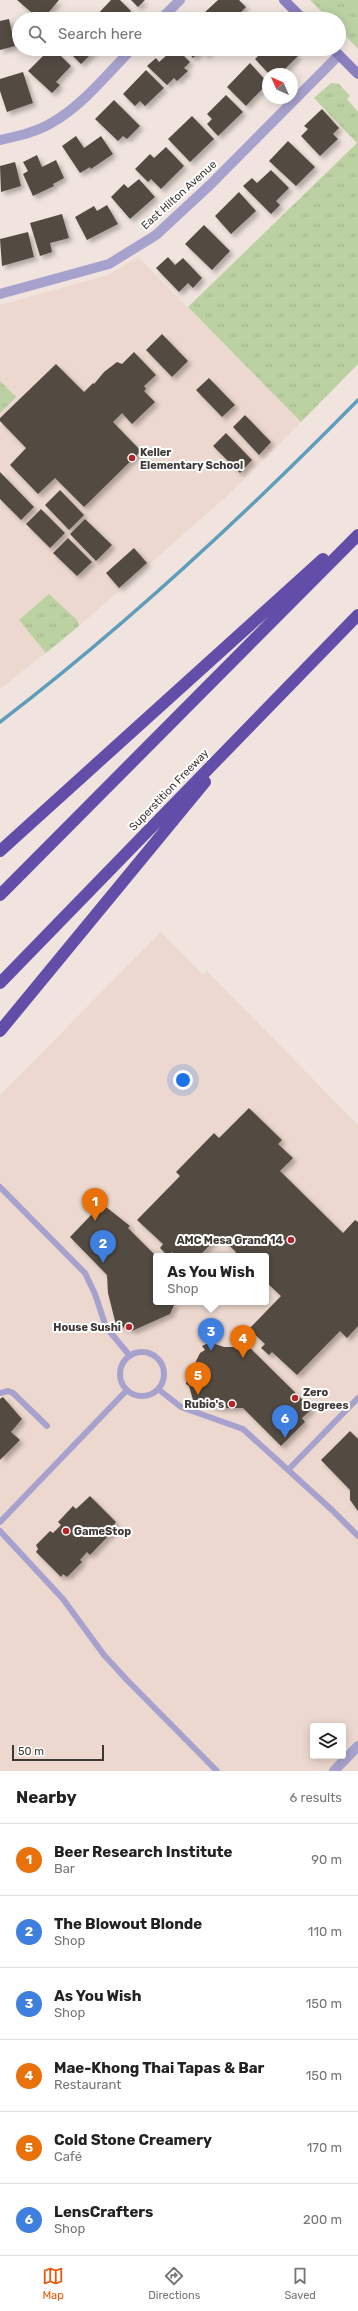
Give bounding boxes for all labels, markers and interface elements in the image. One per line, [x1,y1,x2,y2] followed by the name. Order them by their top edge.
[12,12,346,56] search box
[26,23,48,45] icon: search
[58,25,142,43] text: Search here
[262,68,298,104] north arrow
[139,158,219,232] street label: East Hilton Avenue
[140,446,243,472] place label: Keller Elementary School
[127,453,137,463] marker: Keller Elementary School
[127,746,211,834] street label: Superstition Freeway
[173,1070,193,1090] your location
[82,1188,108,1221] pin: 1
[90,1230,116,1263] pin: 2
[177,1234,283,1247] place label: AMC Mesa Grand 14
[286,1235,296,1245] marker: AMC Mesa Grand 14
[153,1253,269,1305] popup
[167,1263,255,1281] text: As You Wish
[167,1281,199,1296] text: Shop
[198,1318,224,1351] pin: 3
[53,1321,121,1334] place label: House Sushi
[124,1322,134,1332] marker: House Sushi
[230,1325,256,1358] pin: 4
[185,1362,211,1395] pin: 5
[303,1386,348,1412] place label: Zero Degrees
[290,1393,300,1403] marker: Zero Degrees
[184,1398,224,1411] place label: Rubio's
[227,1399,237,1409] marker: Rubio's
[272,1405,298,1438] pin: 6
[74,1525,131,1538] place label: GameStop
[61,1526,71,1536] marker: GameStop
[310,1723,346,1759] map controls
[310,1723,346,1759] button: layers
[12,1743,104,1762] scale bar
[18,1745,44,1758] text: 50 m
[16,1787,77,1807] text: Nearby
[290,1790,342,1805] text: 6 results
[54,1843,232,1861] text: Beer Research Institute
[26,1852,32,1867] text: 1
[311,1852,342,1867] text: 90 m
[54,1861,75,1876] text: Bar
[54,1915,202,1933] text: The Blowout Blonde
[25,1924,33,1939] text: 2
[308,1924,342,1939] text: 110 m
[54,1933,85,1948] text: Shop
[54,1987,141,2005] text: As You Wish
[25,1996,33,2011] text: 3
[306,1996,342,2011] text: 150 m
[54,2005,85,2020] text: Shop
[54,2059,264,2077] text: Mae-Khong Thai Tapas & Bar
[25,2068,33,2083] text: 4
[306,2068,342,2083] text: 150 m
[54,2077,121,2092] text: Restaurant
[54,2131,212,2149] text: Cold Stone Creamery
[25,2140,33,2155] text: 5
[307,2140,342,2155] text: 170 m
[54,2149,82,2164] text: Café
[54,2203,153,2221] text: LensCrafters
[25,2212,33,2227] text: 6
[303,2212,342,2227] text: 200 m
[54,2221,85,2236] text: Shop
[42,2265,64,2302] tab: Map
[148,2265,200,2302] tab: Directions
[285,2265,316,2302] tab: Saved

